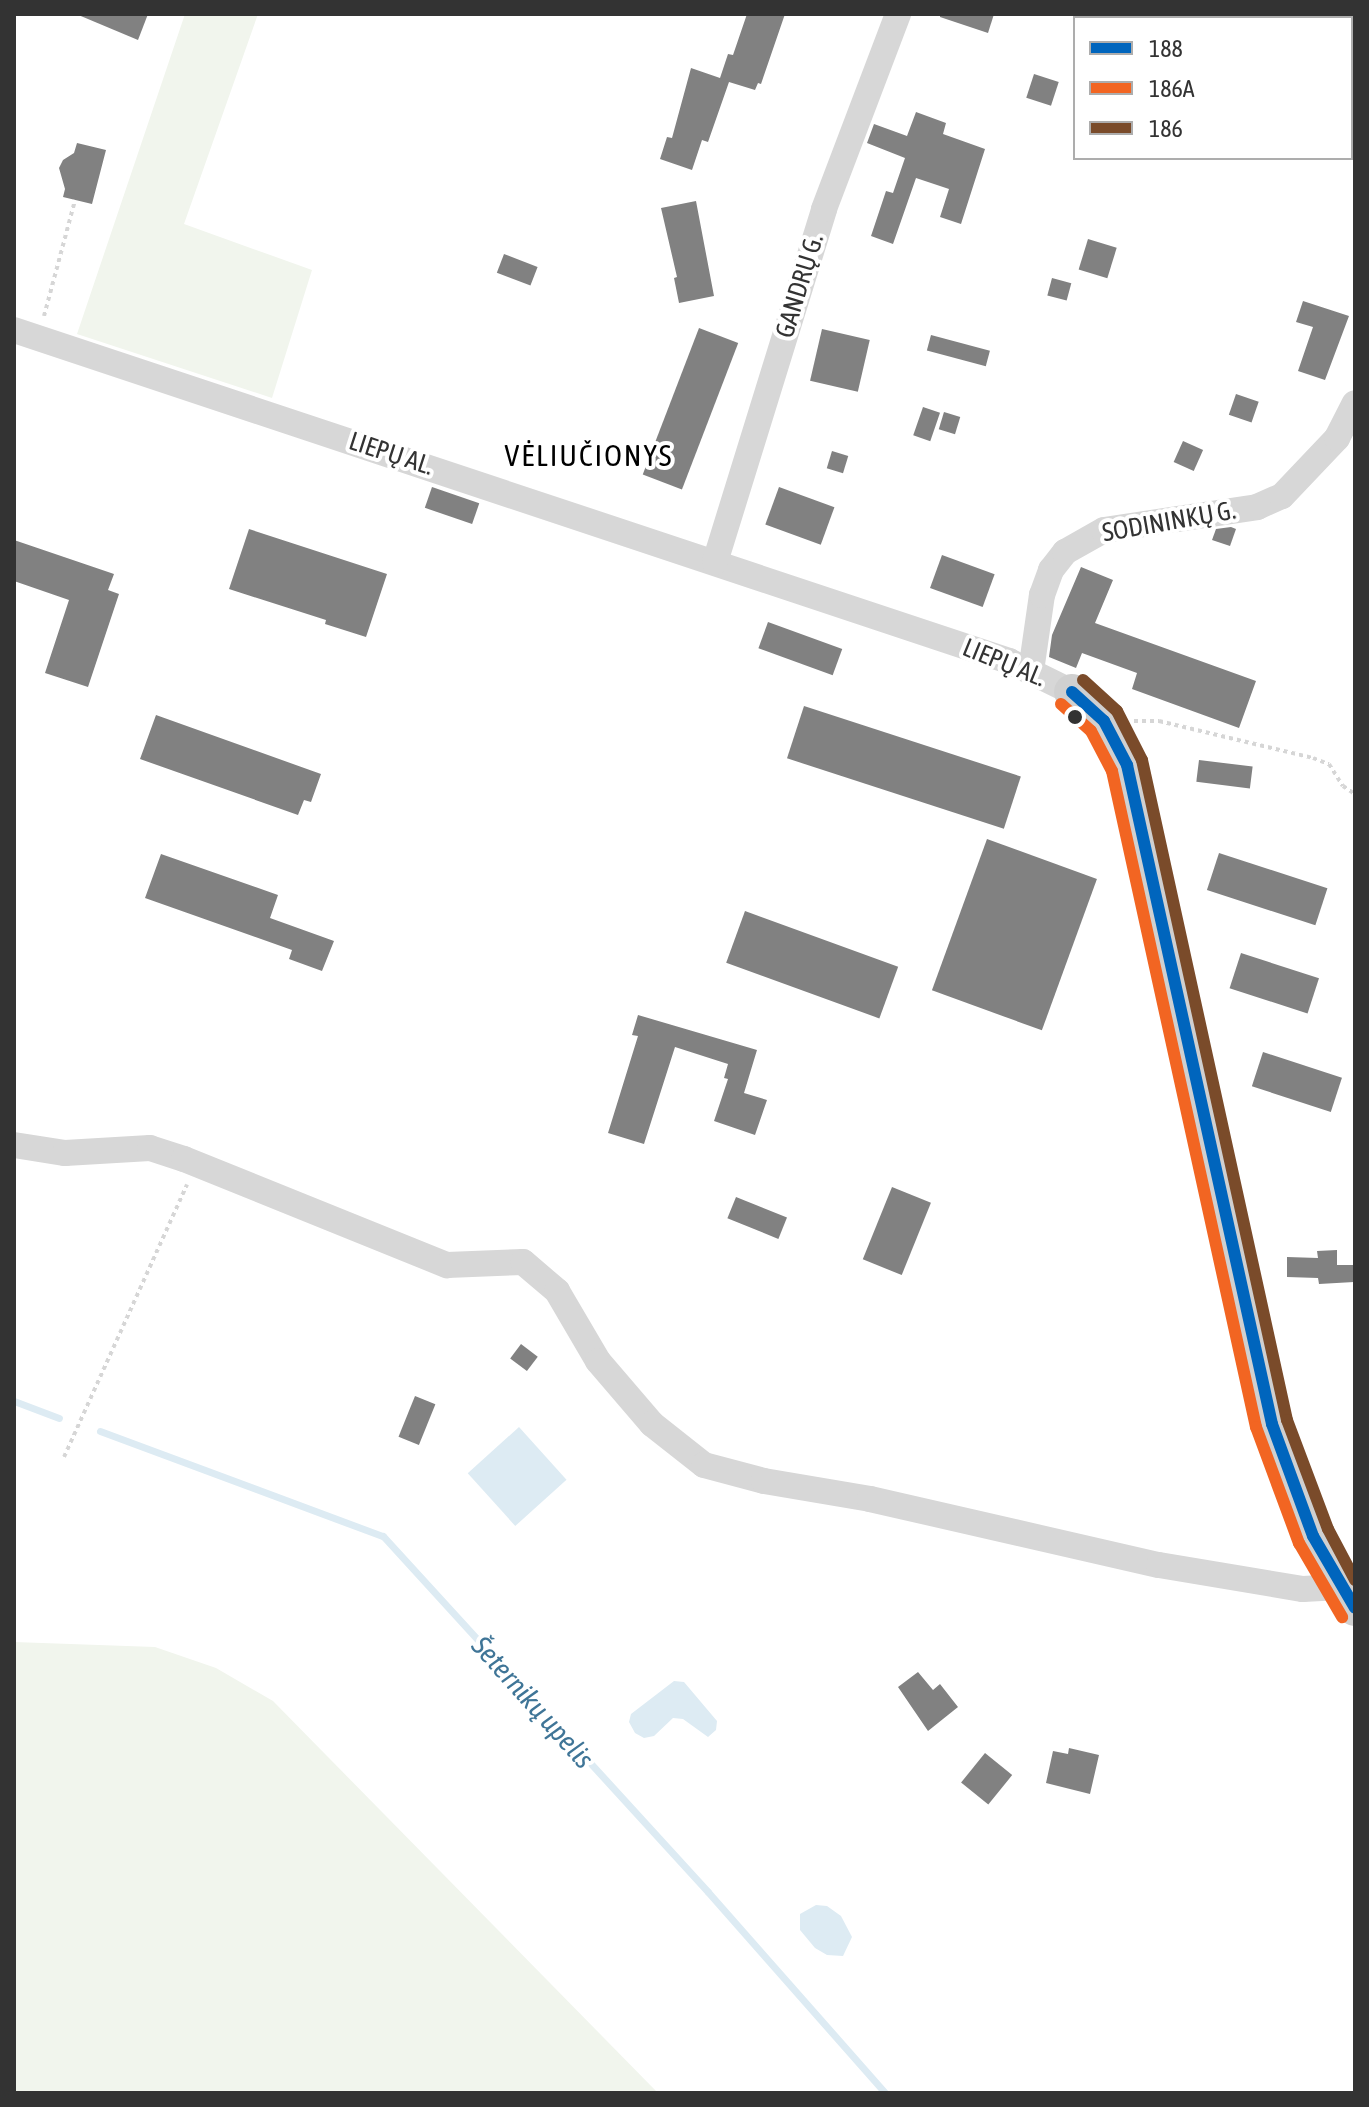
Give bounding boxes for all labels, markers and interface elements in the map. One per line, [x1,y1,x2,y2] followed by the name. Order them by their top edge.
[1073,16,1353,160] legend
[1149,35,1183,62] text: 188
[1149,75,1195,102] text: 186A
[1149,115,1183,142] text: 186
[769,230,831,342] street label: GANDRŲ G.
[345,426,437,482] street label: LIEPŲ AL.
[505,437,673,473] district label: VĖLIUČIONYS
[1100,495,1238,549] street label: SODININKŲ G.
[958,632,1050,694] street label: LIEPŲ AL.
[1067,709,1083,725] unlabelled marker
[465,1629,601,1775] water label: Šeternikų upelis

